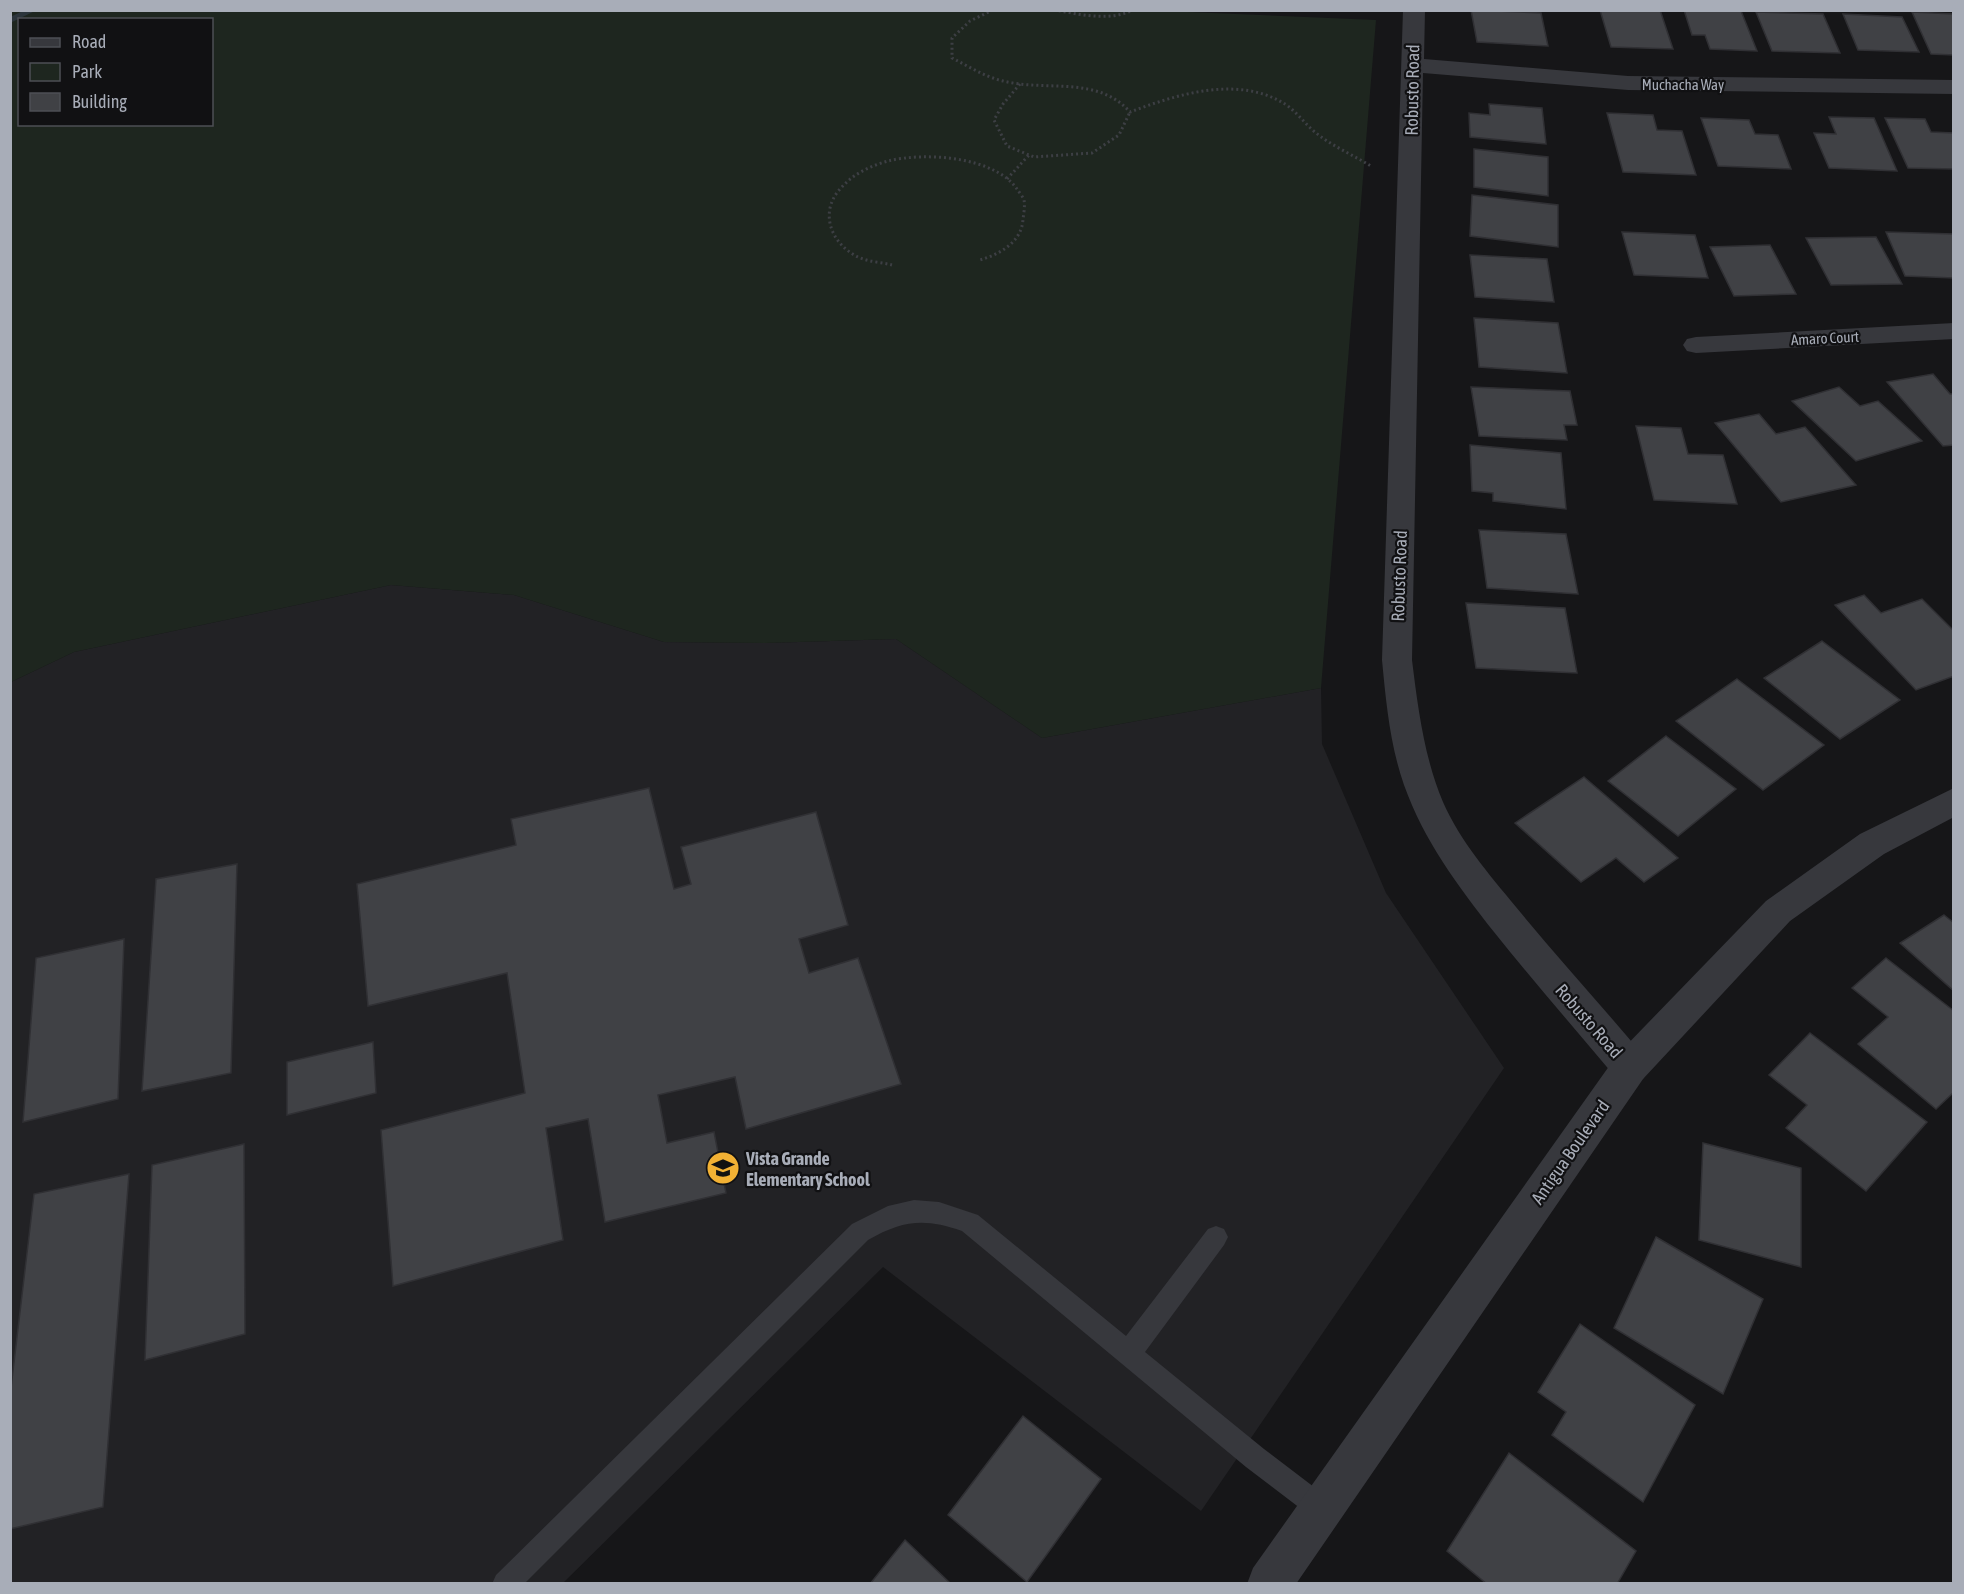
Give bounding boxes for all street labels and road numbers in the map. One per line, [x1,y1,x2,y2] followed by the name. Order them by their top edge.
[1401,44,1423,136] street label: Robusto Road
[1642,76,1724,93] street label: Muchacha Way
[1790,328,1860,348] street label: Amaro Court
[1387,530,1411,622] street label: Robusto Road
[1551,980,1627,1062] street label: Robusto Road
[1526,1096,1614,1208] street label: Antigua Boulevard

